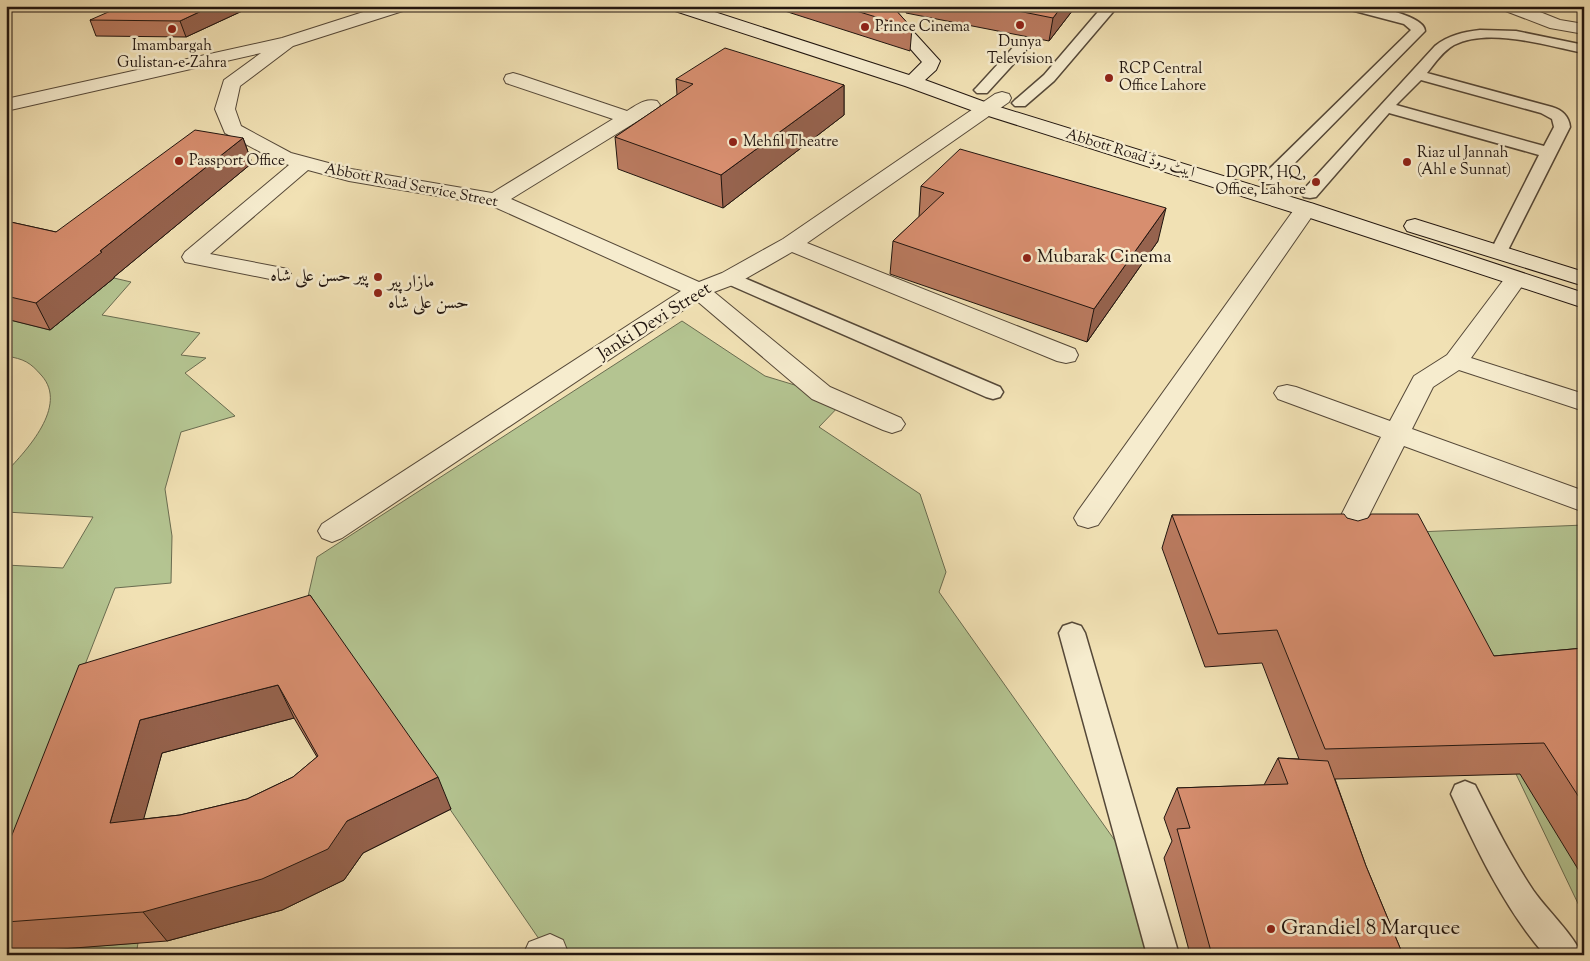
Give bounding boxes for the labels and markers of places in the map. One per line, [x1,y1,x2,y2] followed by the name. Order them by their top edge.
[875,17,970,38] place label: Prince Cinema
[1014,19,1026,31] marker: Dunya Television
[859,21,871,33] marker: Prince Cinema
[166,23,178,35] marker: Imambargah Gulistan-e-Zahra
[987,32,1053,70] place label: Dunya Television
[117,36,227,74] place label: Imambargah Gulistan-e-Zahra
[1119,59,1206,97] place label: RCP Central Office Lahore
[1103,72,1115,84] marker: RCP Central Office Lahore
[743,132,839,153] place label: Mehfil Theatre
[727,136,739,148] marker: Mehfil Theatre
[1417,143,1511,181] place label: Riaz ul Jannah (Ahl e Sunnat)
[189,151,285,172] place label: Passport Office
[173,155,185,167] marker: Passport Office
[1401,156,1413,168] marker: Riaz ul Jannah (Ahl e Sunnat)
[1215,163,1306,201] place label: DGPR, HQ, Office, Lahore
[1310,176,1322,188] marker: DGPR, HQ, Office, Lahore
[1037,245,1171,271] place label: Mubarak Cinema
[1021,252,1033,264] marker: Mubarak Cinema
[270,264,370,290] place label: پیر حسن علی شاہ
[386,270,469,317] place label: مازار پیر حسن علی شاہ
[372,271,384,283] marker: پیر حسن علی شاہ
[372,287,384,299] marker: مازار پیر حسن علی شاہ
[1281,914,1460,944] place label: Grandiel 8 Marquee
[1265,923,1277,935] marker: Grandiel 8 Marquee

